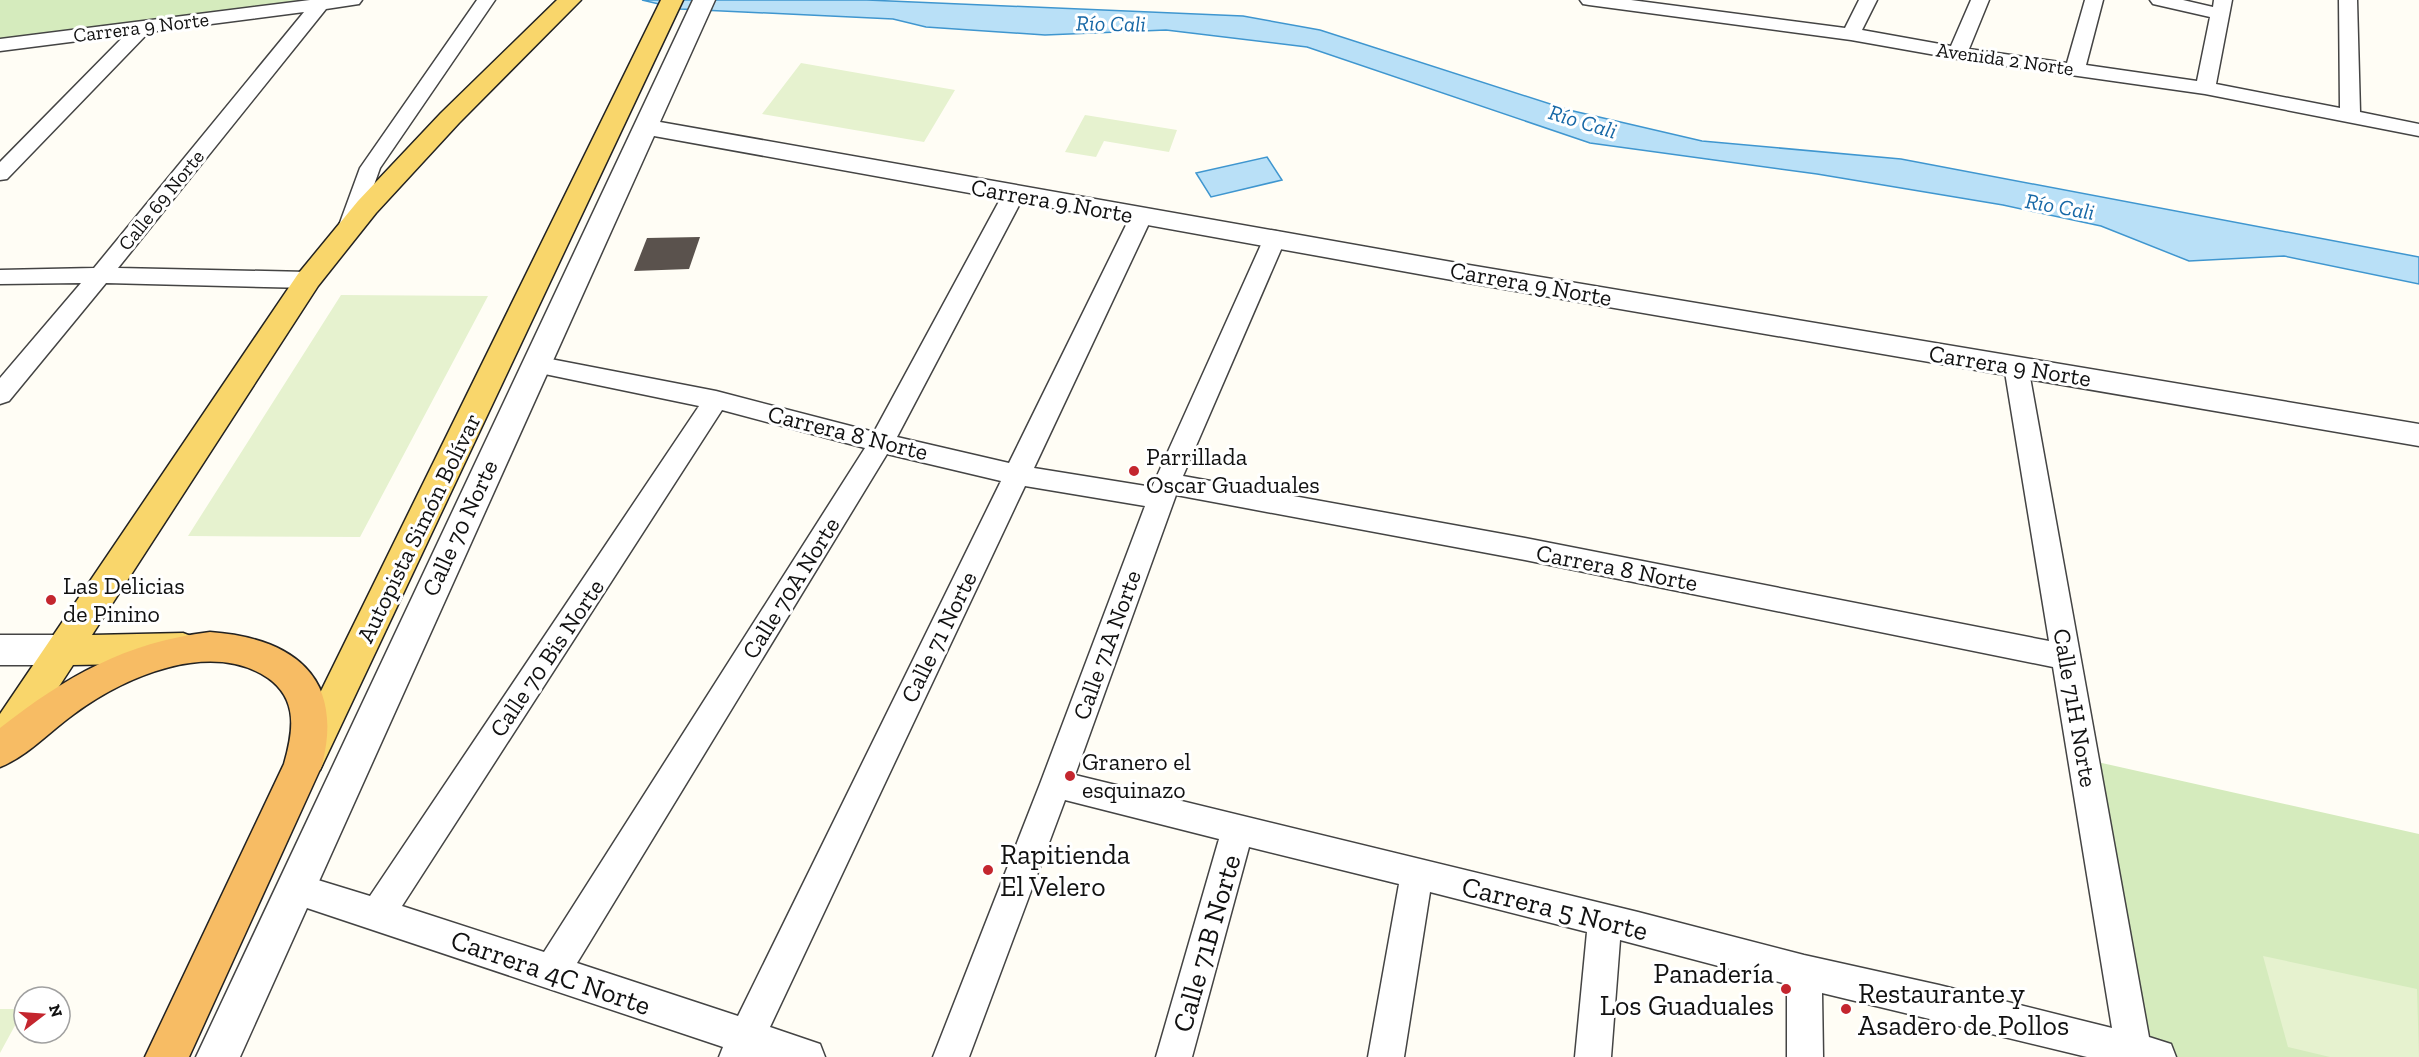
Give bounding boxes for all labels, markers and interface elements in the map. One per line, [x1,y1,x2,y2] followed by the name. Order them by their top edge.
[72,7,210,47] street label: Carrera 9 Norte
[1076,9,1146,38] water label: Río Cali
[1935,38,2075,80] street label: Avenida 2 Norte
[1545,98,1620,145] water label: Río Cali
[113,145,209,255] street label: Calle 69 Norte
[969,172,1135,229] street label: Carrera 9 Norte
[2023,187,2097,226] water label: Río Cali
[1448,255,1614,312] street label: Carrera 9 Norte
[1927,338,2093,393] street label: Carrera 9 Norte
[765,399,931,466] street label: Carrera 8 Norte
[350,408,487,647] street label: Autopista Simón Bolívar
[1146,442,1320,499] place label: Parrillada Oscar Guaduales
[415,455,504,601] street label: Calle 70 Norte
[1127,464,1141,478] marker: Parrillada Oscar Guaduales
[736,512,846,664] street label: Calle 70A Norte
[1534,538,1700,597] street label: Carrera 8 Norte
[894,566,983,707] street label: Calle 71 Norte
[1066,566,1147,724] street label: Calle 71A Norte
[63,571,185,628] place label: Las Delicias de Pinino
[483,573,610,742] street label: Calle 70 Bis Norte
[44,593,58,607] marker: Las Delicias de Pinino
[2047,626,2104,789] street label: Calle 71H Norte
[1082,747,1191,804] place label: Granero el esquinazo
[1063,769,1077,783] marker: Granero el esquinazo
[1000,838,1131,903] place label: Rapitienda El Velero
[1165,851,1248,1036] street label: Calle 71B Norte
[981,863,995,877] marker: Rapitienda El Velero
[1459,869,1651,948] street label: Carrera 5 Norte
[447,923,655,1022] street label: Carrera 4C Norte
[1600,957,1774,1022] place label: Panadería Los Guaduales
[1858,977,2069,1042] place label: Restaurante y Asadero de Pollos
[1779,982,1793,996] marker: Panadería Los Guaduales
[12,985,72,1045] north arrow
[45,1002,67,1019] text: N
[1839,1002,1853,1016] marker: Restaurante y Asadero de Pollos

